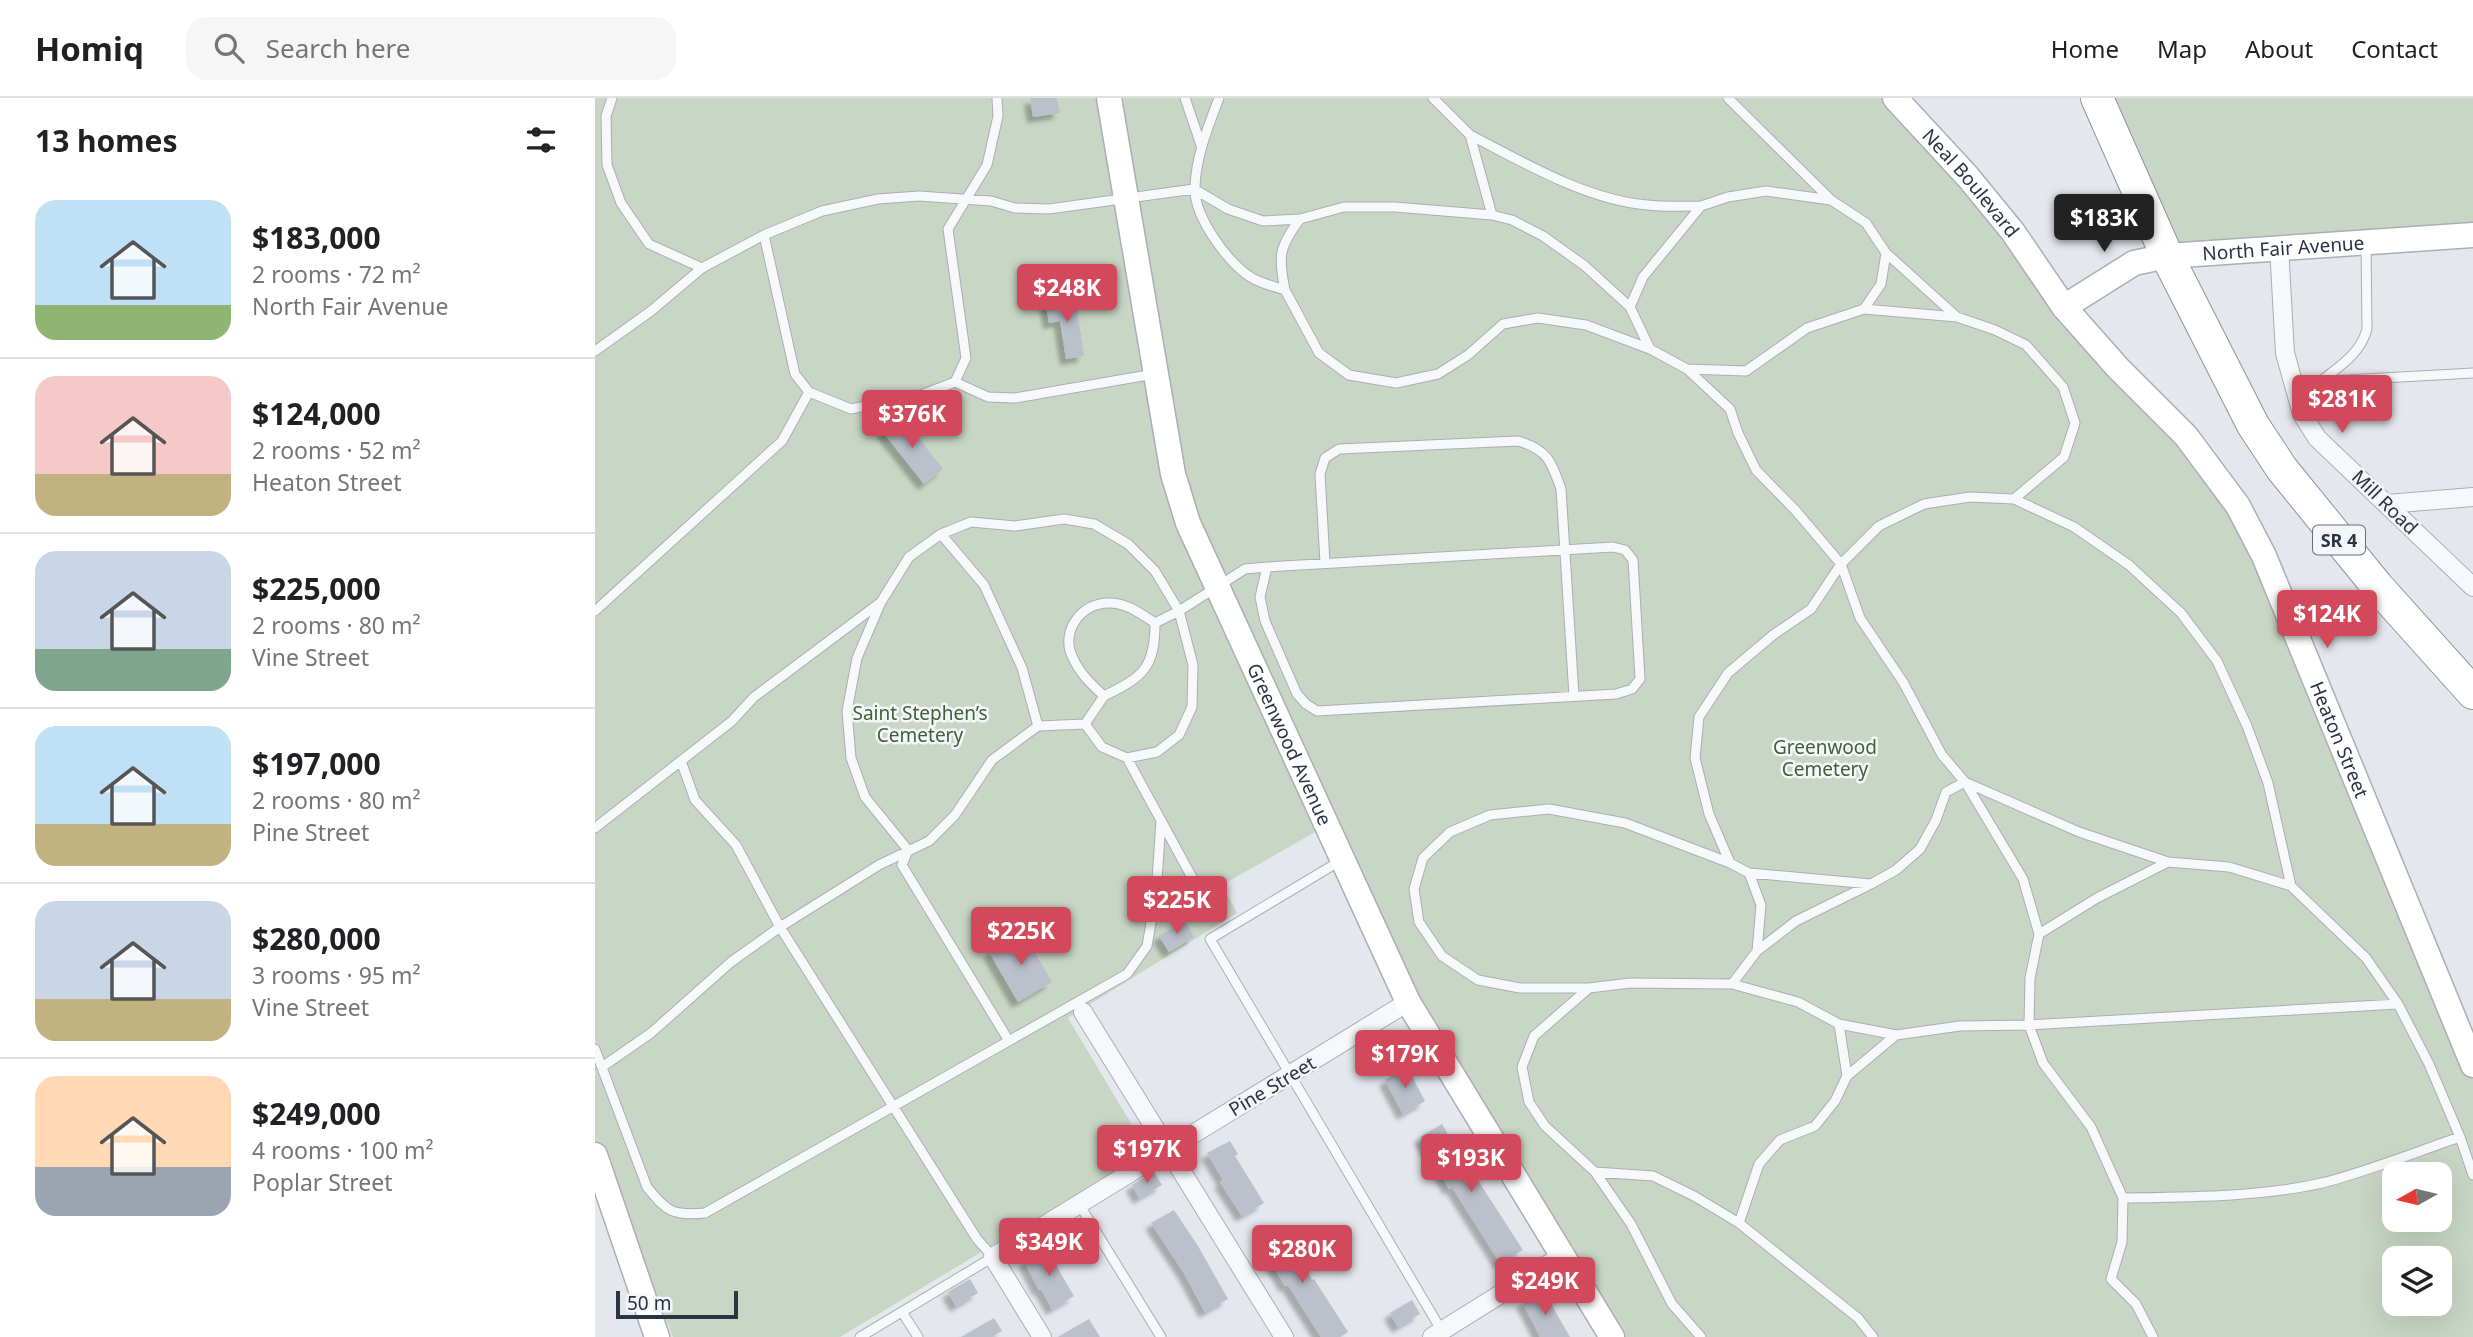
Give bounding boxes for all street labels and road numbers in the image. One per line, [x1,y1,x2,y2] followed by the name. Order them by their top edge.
[1917,123,2025,243] street label: Neal Boulevard
[2201,229,2365,267] street label: North Fair Avenue
[2346,464,2424,540] street label: Mill Road
[2313,526,2365,555] road number: SR 4
[1241,659,1338,829] street label: Greenwood Avenue
[2304,677,2375,802] street label: Heaton Street
[1224,1050,1320,1122] street label: Pine Street

